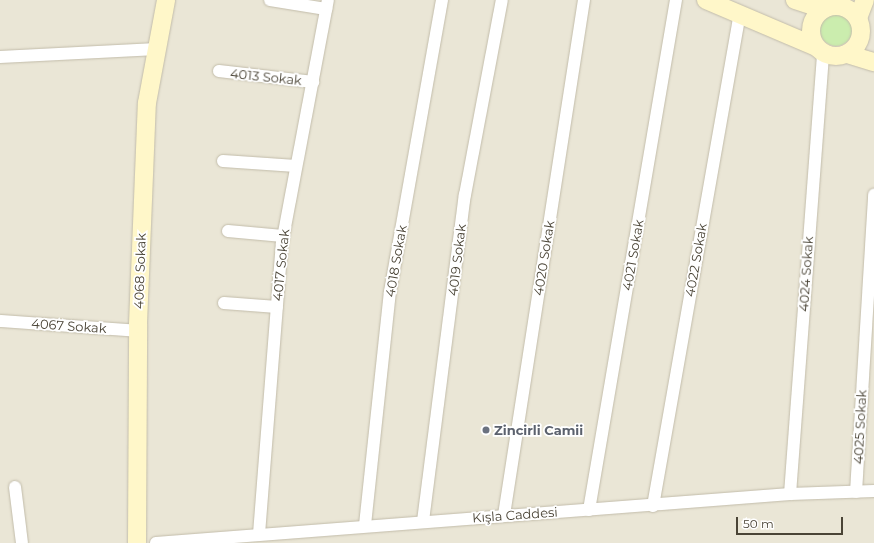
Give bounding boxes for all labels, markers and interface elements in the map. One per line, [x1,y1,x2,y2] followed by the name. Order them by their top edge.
[229,65,303,89] street label: 4013 Sokak
[619,218,647,292] street label: 4021 Sokak
[530,219,558,297] street label: 4020 Sokak
[682,222,710,298] street label: 4022 Sokak
[445,223,469,297] street label: 4019 Sokak
[382,224,410,298] street label: 4018 Sokak
[269,228,293,302] street label: 4017 Sokak
[131,233,149,309] street label: 4068 Sokak
[796,236,816,312] street label: 4024 Sokak
[31,316,107,336] street label: 4067 Sokak
[850,389,870,465] street label: 4025 Sokak
[494,422,583,438] place label: Zincirli Camii
[481,425,491,435] marker: Zincirli Camii
[472,504,558,526] street label: Kışla Caddesi
[738,509,845,535] scale bar
[743,516,774,531] text: 50 m

